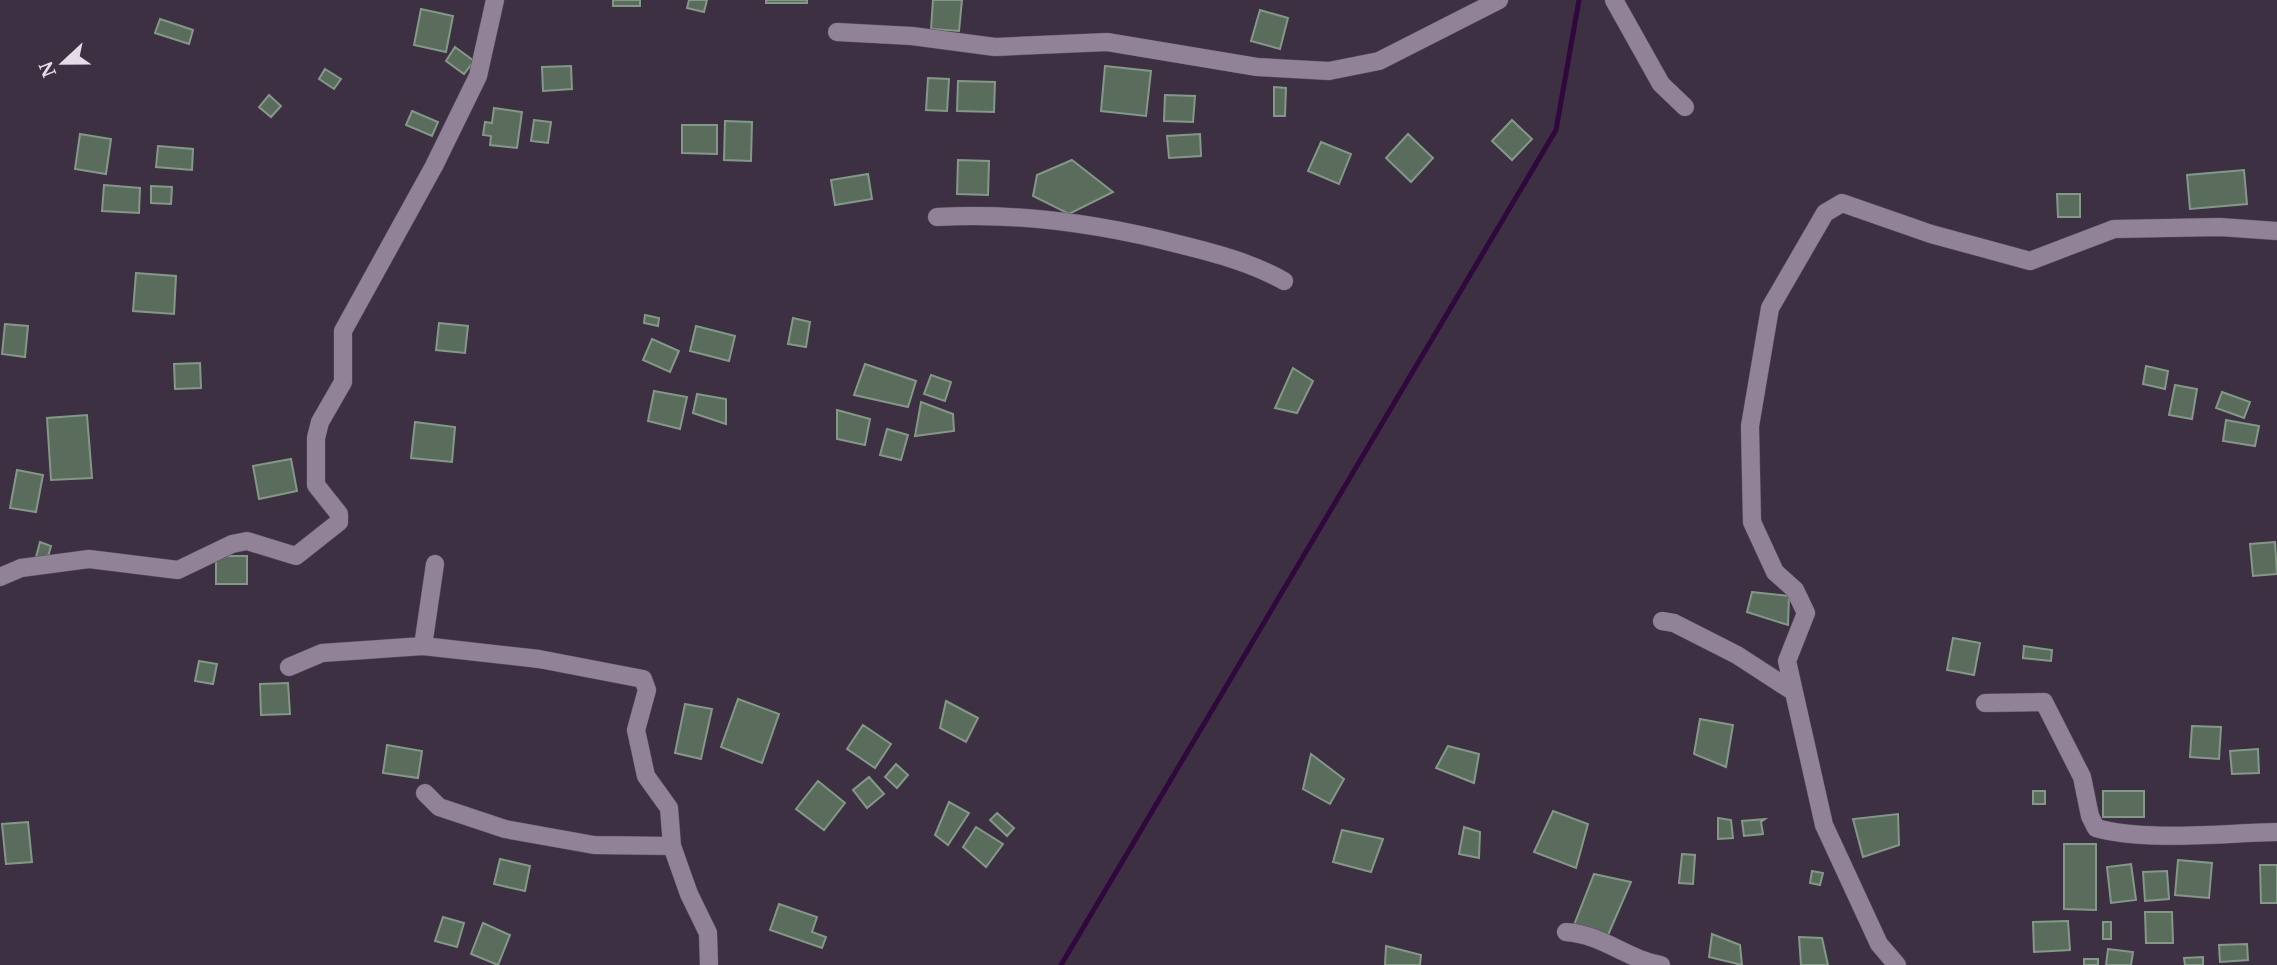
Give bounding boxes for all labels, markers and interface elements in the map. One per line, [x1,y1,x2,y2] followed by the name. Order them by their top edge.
[28,28,98,98] north arrow
[32,58,62,81] text: N

